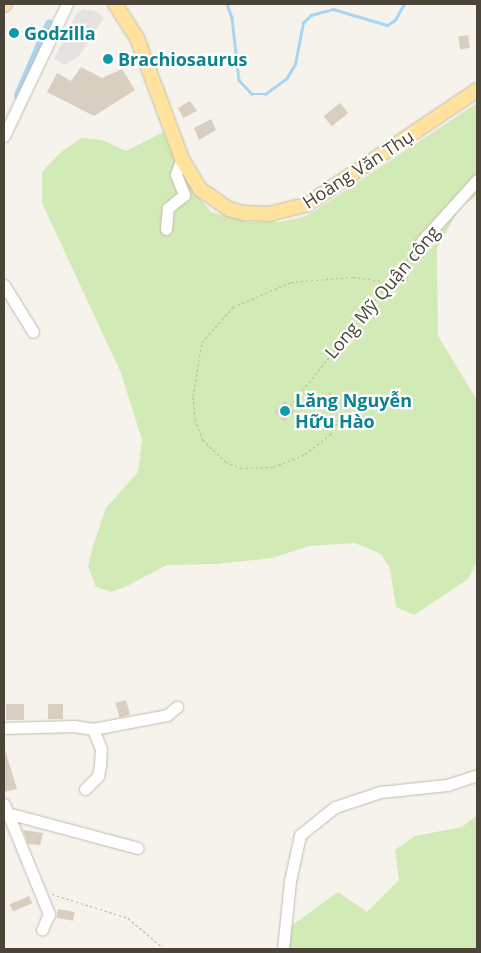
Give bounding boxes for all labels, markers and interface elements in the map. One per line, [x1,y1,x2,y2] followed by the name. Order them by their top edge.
[24,22,96,44] place label: Godzilla
[8,27,20,39] marker: Godzilla
[118,48,247,70] place label: Brachiosaurus
[102,53,114,65] marker: Brachiosaurus
[298,125,418,213] street label: Hoàng Văn Thụ
[320,221,444,363] street label: Long Mỹ Quận công
[295,390,412,432] place label: Lăng Nguyễn Hữu Hào
[279,405,291,417] marker: Lăng Nguyễn Hữu Hào

